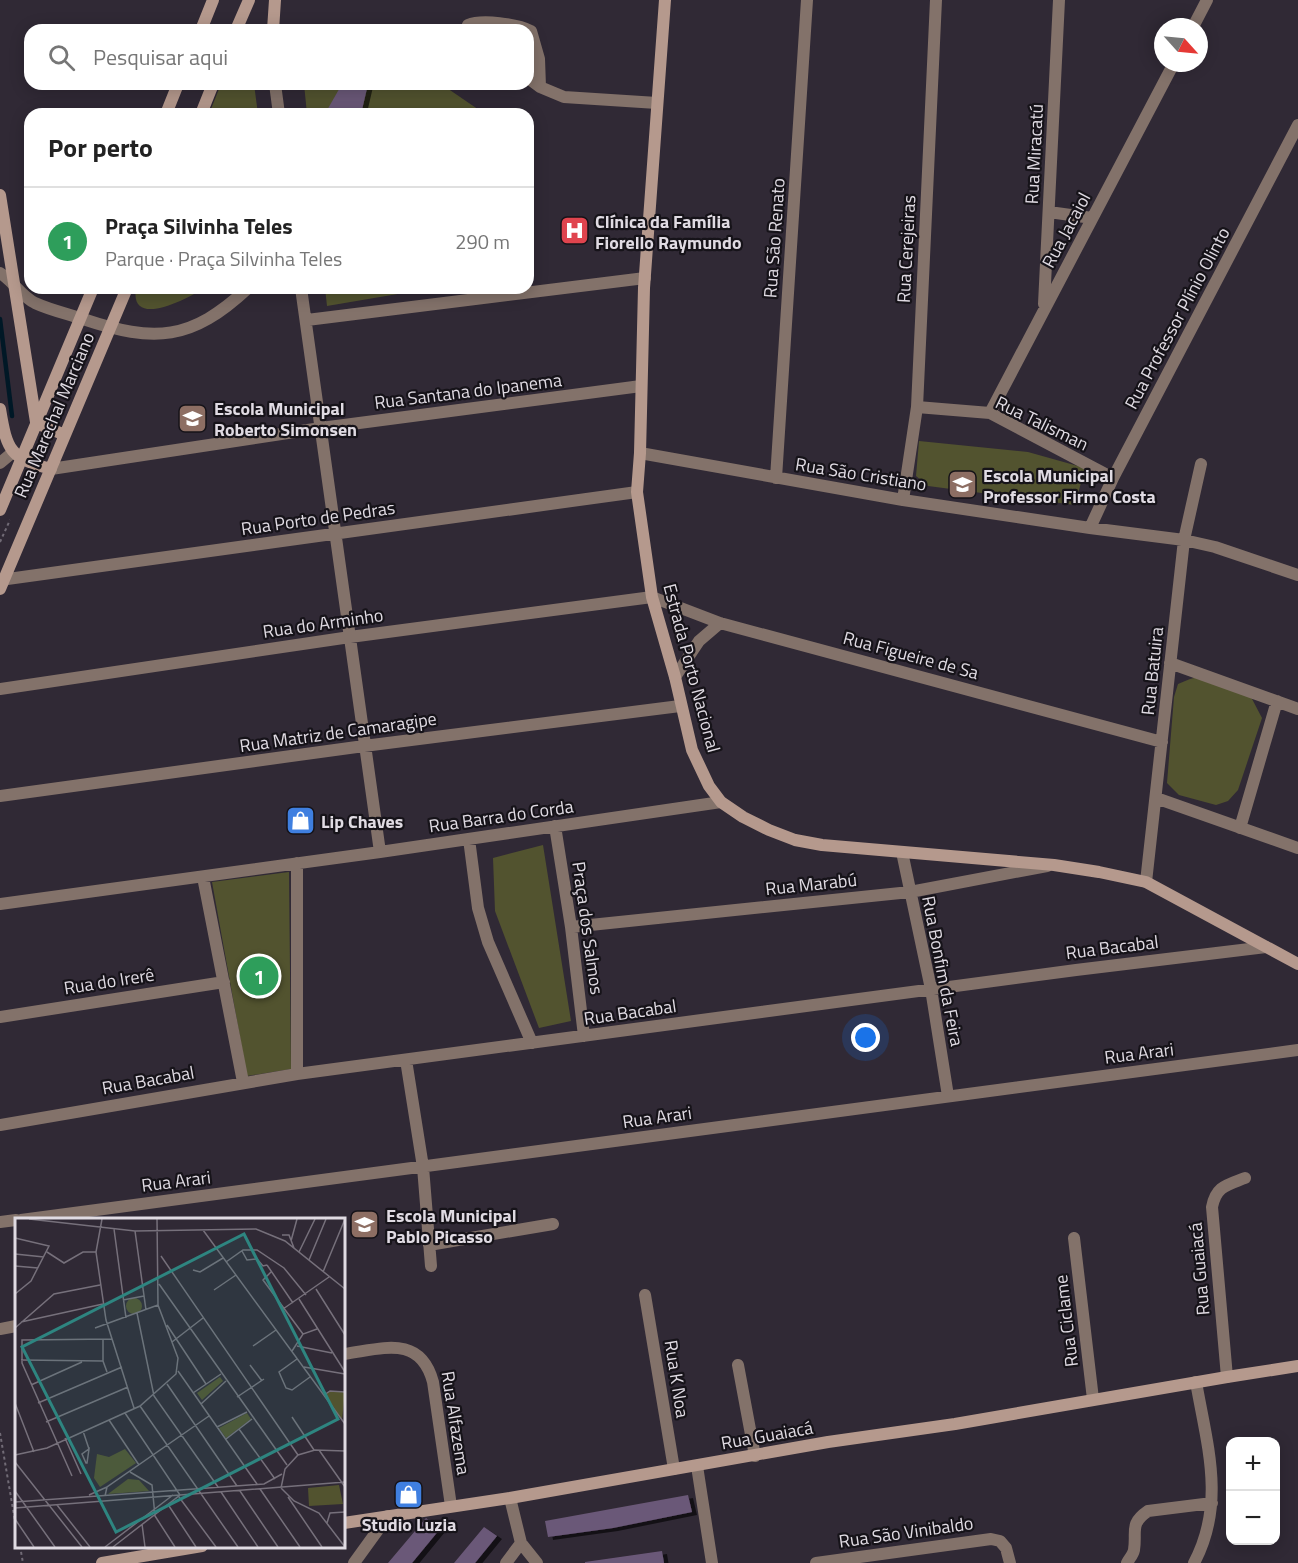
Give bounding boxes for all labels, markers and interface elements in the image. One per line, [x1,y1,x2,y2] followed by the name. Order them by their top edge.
[1154,18,1208,72] north arrow
[24,24,534,90] search box
[93,40,228,74] text: Pesquisar aqui
[45,41,78,74] icon: search
[1018,103,1050,205] street label: Rua Miracatú
[48,128,153,167] text: Por perto
[756,177,792,299] street label: Rua São Renato
[1035,187,1097,273] street label: Rua Jacaiol
[890,194,922,304] street label: Rua Cerejeiras
[595,208,742,256] place label: Clínica da Família Fiorello Raymundo
[105,209,293,243] text: Praça Silvinha Teles
[558,215,590,247] hospital icon: Clínica da Família Fiorello Raymundo
[1118,222,1236,414] street label: Rua Professor Plínio Olinto
[62,226,73,257] text: 1
[455,226,510,257] text: 290 m
[105,243,342,274] text: Parque · Praça Silvinha Teles
[7,328,101,502] street label: Rua Marechal Marciano
[373,366,563,416] street label: Rua Santana do Ipanema
[991,389,1093,457] street label: Rua Talisman
[214,395,357,443] place label: Escola Municipal Roberto Simonsen
[177,402,209,434] school or university icon: Escola Municipal Roberto Simonsen
[793,450,929,498] street label: Rua São Cristiano
[983,462,1156,510] place label: Escola Municipal Professor Firmo Costa
[946,469,978,501] school or university icon: Escola Municipal Professor Firmo Costa
[239,494,397,542] street label: Rua Porto de Pedras
[656,581,728,755] street label: Estrada Porto Nacional
[261,601,385,645] street label: Rua do Arminho
[840,624,982,686] street label: Rua Figueire de Sa
[1134,625,1170,717] street label: Rua Batuira
[238,705,438,759] street label: Rua Matriz de Camaragipe
[427,792,575,840] street label: Rua Barra do Corda
[284,805,316,837] shop icon: Lip Chaves
[321,808,403,835] place label: Lip Chaves
[565,860,611,996] street label: Praça dos Salmos
[764,866,858,902] street label: Rua Marabú
[915,893,971,1049] street label: Rua Bonfim da Feira
[1064,928,1160,966] street label: Rua Bacabal
[240,954,278,998] pin: 1
[62,961,156,1001] street label: Rua do Irerê
[582,992,678,1032] street label: Rua Bacabal
[851,1023,880,1052] your location
[1103,1035,1175,1071] street label: Rua Arari
[100,1059,196,1101] street label: Rua Bacabal
[621,1099,693,1135] street label: Rua Arari
[140,1163,212,1199] street label: Rua Arari
[386,1202,517,1250] place label: Escola Municipal Pablo Picasso
[349,1209,381,1241] school or university icon: Escola Municipal Pablo Picasso
[15,1218,345,1548] inset map
[1181,1221,1217,1317] street label: Rua Guaiacá
[1047,1273,1085,1369] street label: Rua Ciclame
[658,1338,696,1420] street label: Rua K Noa
[434,1369,478,1477] street label: Rua Alfazema
[719,1414,815,1456] street label: Rua Guaiacá
[1226,1437,1280,1545] map controls
[1226,1437,1280,1491] button: +
[393,1479,425,1511] shop icon: Studio Luzia
[1226,1491,1280,1545] button: −
[837,1509,975,1555] street label: Rua São Vinibaldo
[362,1511,456,1538] place label: Studio Luzia

